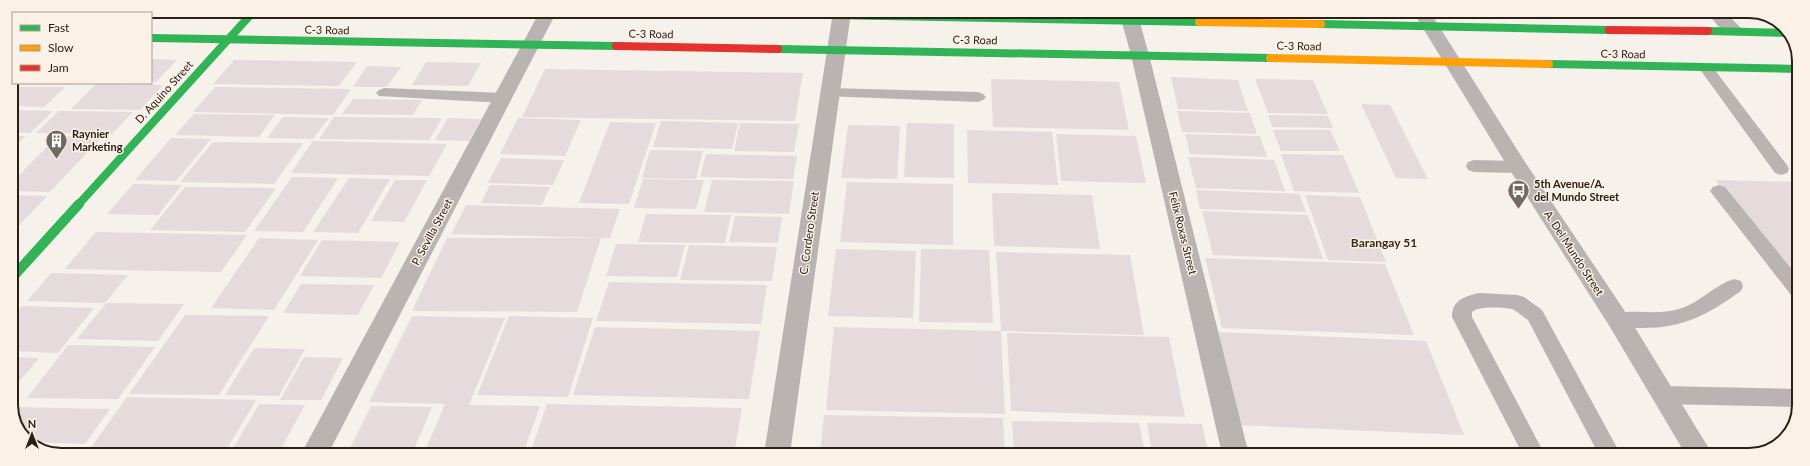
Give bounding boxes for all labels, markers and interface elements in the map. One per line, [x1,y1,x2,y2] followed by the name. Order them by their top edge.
[12,12,152,84] legend
[48,20,70,35] text: Fast
[304,23,350,36] street label: C-3 Road
[628,27,674,40] street label: C-3 Road
[952,33,998,46] street label: C-3 Road
[1276,39,1322,52] street label: C-3 Road
[48,40,74,55] text: Slow
[1600,47,1646,60] street label: C-3 Road
[132,58,195,126] street label: D. Aquino Street
[48,60,69,75] text: Jam
[44,127,70,160] building icon: Raynier Marketing
[72,127,123,153] place label: Raynier Marketing
[1505,177,1531,210] bus stop icon: 5th Avenue/A. del Mundo Street
[1534,177,1620,203] place label: 5th Avenue/A. del Mundo Street
[796,190,821,275] street label: C. Cordero Street
[1167,190,1200,276] street label: Felix Roxas Street
[409,196,455,267] street label: P. Sevilla Street
[1542,208,1607,298] street label: A. Del Mundo Street
[1351,235,1417,250] district label: Barangay 51
[12,414,52,454] north arrow
[28,417,36,430] text: N

